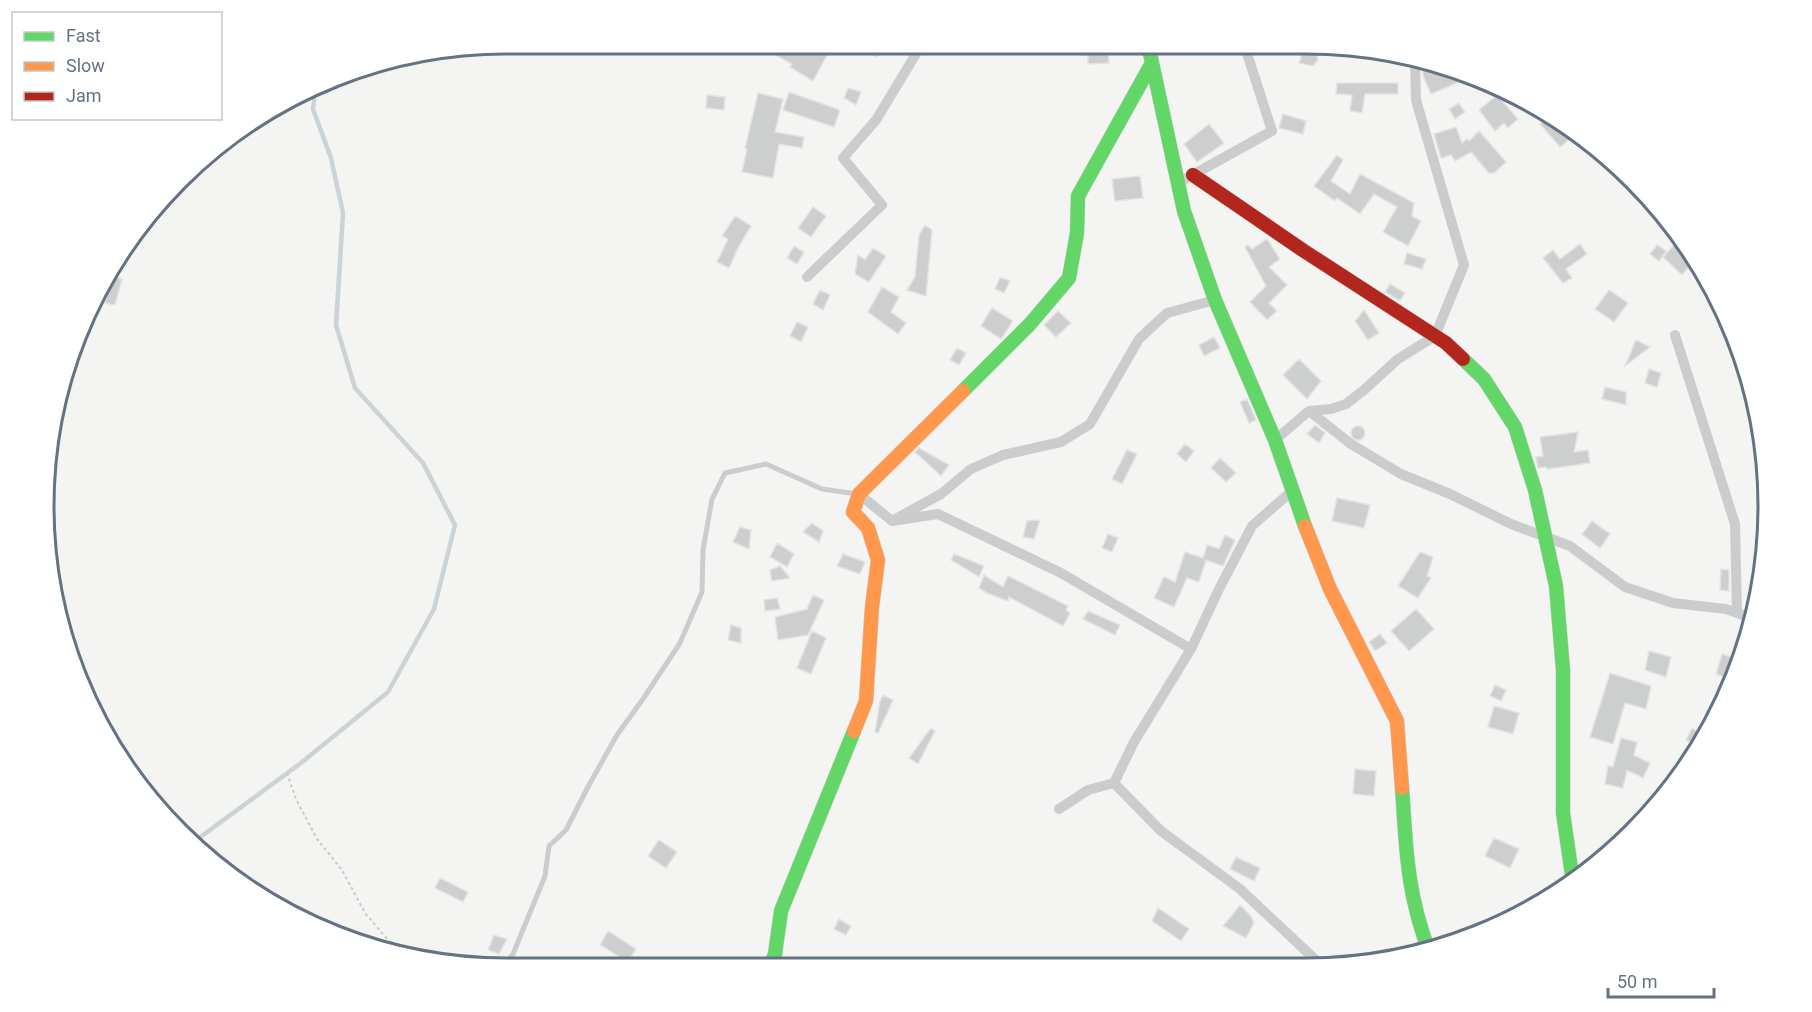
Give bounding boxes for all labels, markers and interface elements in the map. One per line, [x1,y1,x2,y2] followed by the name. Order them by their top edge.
[12,12,222,120] legend
[66,25,101,46] text: Fast
[66,55,105,76] text: Slow
[66,85,102,106] text: Jam
[1608,961,1714,999] scale bar
[1617,971,1657,992] text: 50 m

